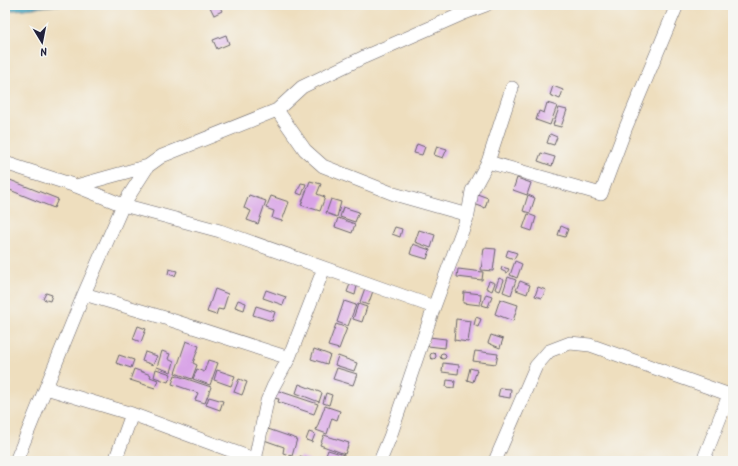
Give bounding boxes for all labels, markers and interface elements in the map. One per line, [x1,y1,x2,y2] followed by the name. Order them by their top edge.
[22,22,62,62] north arrow
[39,41,49,60] text: N

